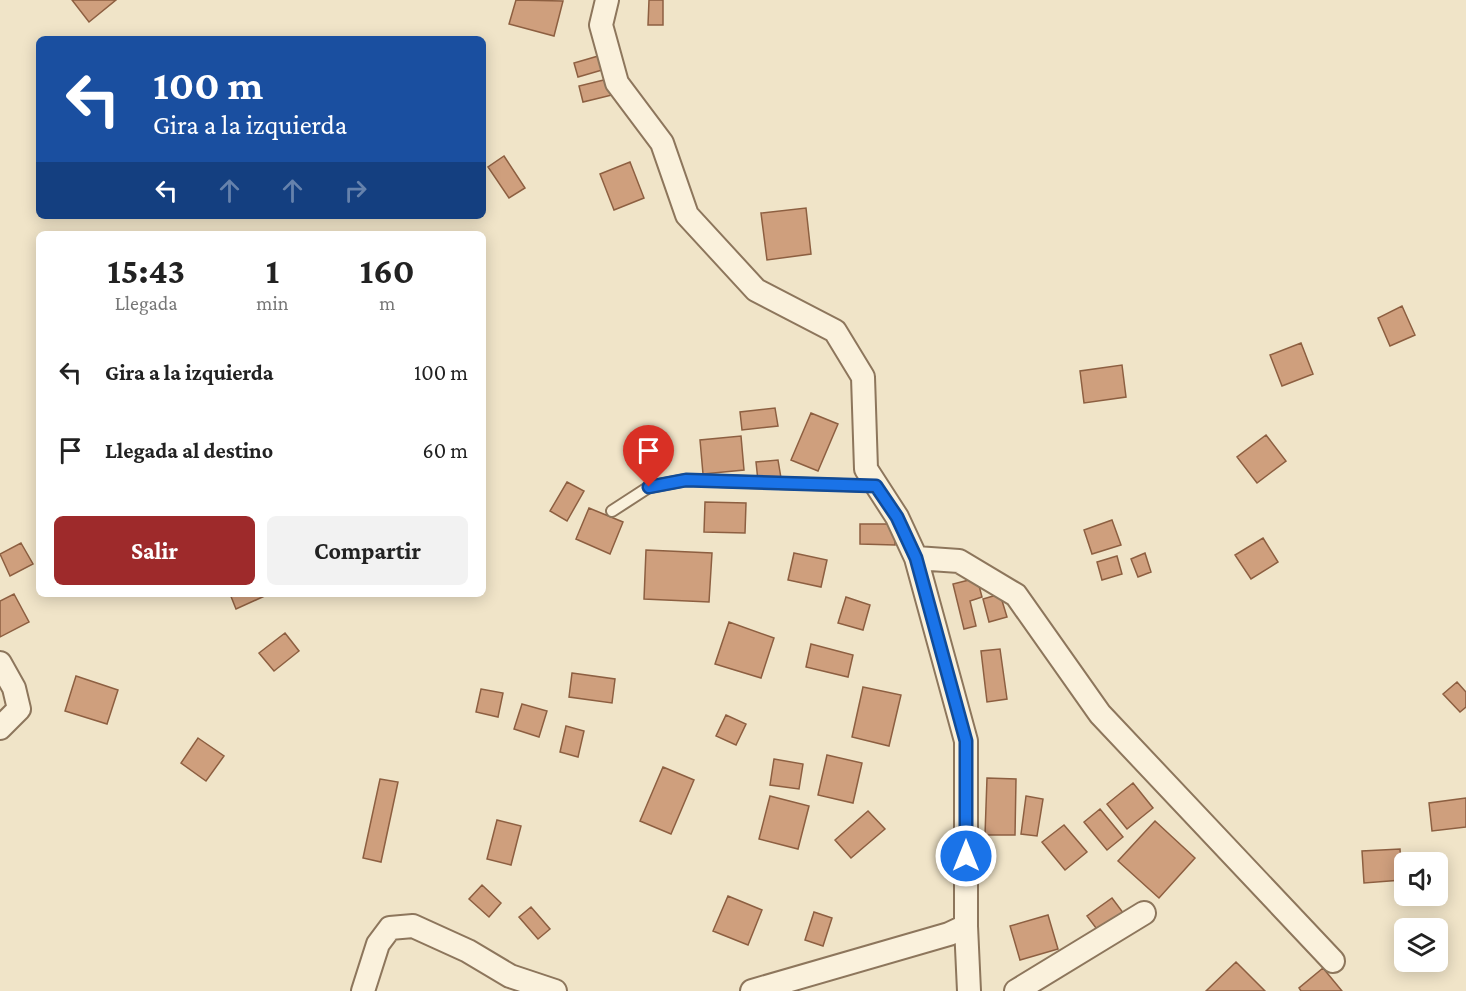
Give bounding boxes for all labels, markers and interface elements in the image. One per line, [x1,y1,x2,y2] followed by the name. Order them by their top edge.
[54,60,132,138] icon: left
[153,61,263,108] text: 100 m
[153,110,347,140] text: Gira a la izquierda
[150,174,183,207] icon: left
[213,174,246,207] icon: ahead
[276,174,309,207] icon: ahead
[339,174,372,207] icon: right
[107,251,185,291] text: 15:43
[266,251,279,291] text: 1
[360,251,415,291] text: 160
[115,292,178,314] text: Llegada
[256,292,288,314] text: min
[379,292,395,314] text: m
[54,356,87,389] icon: left
[105,360,274,385] text: Gira a la izquierda
[414,360,468,385] text: 100 m
[623,425,674,487] pin
[54,434,87,467] icon: arrive
[632,434,665,467] icon: arrive
[105,438,273,463] text: Llegada al destino
[423,438,468,463] text: 60 m
[54,516,255,585] button: Salir
[267,516,468,585] button: Compartir
[934,824,998,888] position arrow
[1394,852,1448,972] map controls
[1394,852,1448,906] button: sound
[1394,918,1448,972] button: layers

